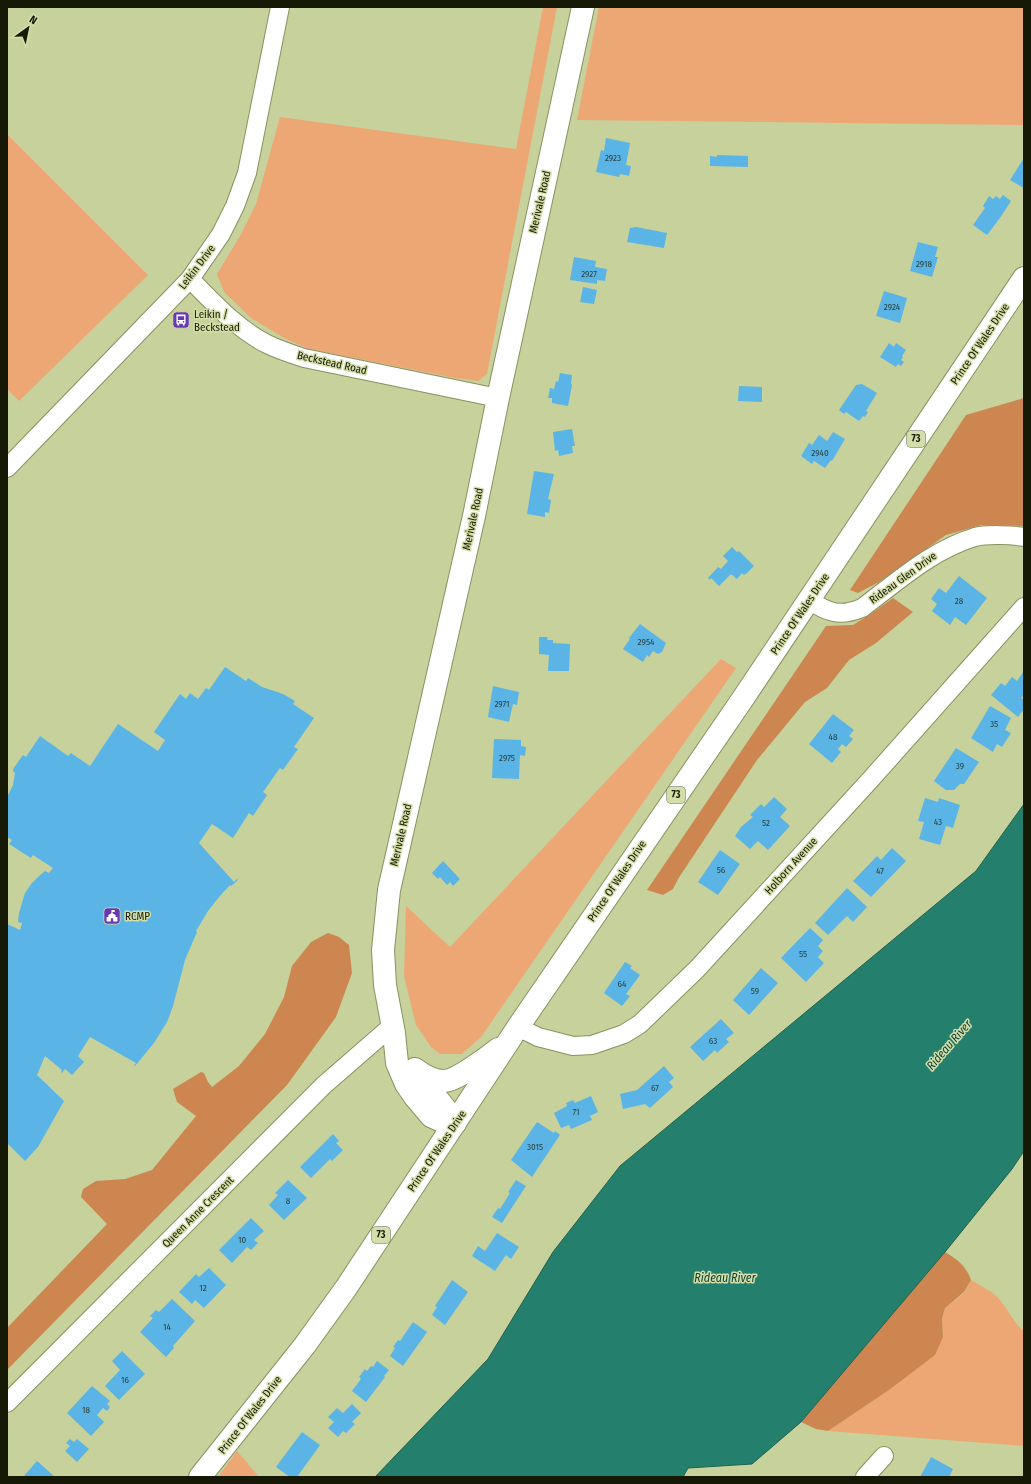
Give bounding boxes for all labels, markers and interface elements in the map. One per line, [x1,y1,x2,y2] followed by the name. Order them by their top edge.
[8,8,48,48] north arrow
[27,13,39,27] text: N
[605,153,621,163] house number: 2923
[527,170,553,234] street label: Merivale Road
[176,242,218,292] street label: Leikin Drive
[916,259,933,269] house number: 2918
[581,269,597,279] house number: 2927
[948,301,1012,387] street label: Prince Of Wales Drive
[884,302,901,312] house number: 2924
[194,308,240,334] place label: Leikin / Beckstead
[171,310,191,330] bus stop icon: Leikin / Beckstead
[296,349,368,377] street label: Beckstead Road
[907,431,925,447] road number: 73
[811,448,829,458] house number: 2940
[460,487,486,551] street label: Merivale Road
[867,549,939,607] street label: Rideau Glen Drive
[768,571,832,657] street label: Prince Of Wales Drive
[955,596,964,606] house number: 28
[638,637,655,647] house number: 2954
[494,699,510,709] house number: 2971
[990,719,998,729] house number: 35
[829,732,838,742] house number: 48
[499,753,515,763] house number: 2975
[956,761,964,771] house number: 39
[667,787,685,803] road number: 73
[388,803,414,867] street label: Merivale Road
[934,817,942,827] house number: 43
[762,818,770,828] house number: 52
[762,835,820,897] street label: Holborn Avenue
[585,838,649,924] street label: Prince Of Wales Drive
[717,865,726,875] house number: 56
[876,866,884,876] house number: 47
[102,906,122,926] public building icon: RCMP
[125,910,150,923] place label: RCMP
[799,949,807,959] house number: 55
[618,979,627,989] house number: 64
[751,986,759,996] house number: 59
[924,1017,975,1073] water label: Rideau River
[709,1036,717,1046] house number: 63
[651,1083,659,1093] house number: 67
[572,1107,580,1117] house number: 71
[405,1108,469,1194] street label: Prince Of Wales Drive
[527,1142,543,1152] house number: 3015
[160,1173,237,1250] street label: Queen Anne Crescent
[286,1196,291,1206] house number: 8
[372,1227,390,1243] road number: 73
[238,1235,246,1245] house number: 10
[694,1271,757,1285] water label: Rideau River
[199,1283,207,1293] house number: 12
[163,1322,172,1332] house number: 14
[216,1373,284,1457] street label: Prince Of Wales Drive
[121,1375,130,1385] house number: 16
[82,1405,91,1415] house number: 18

